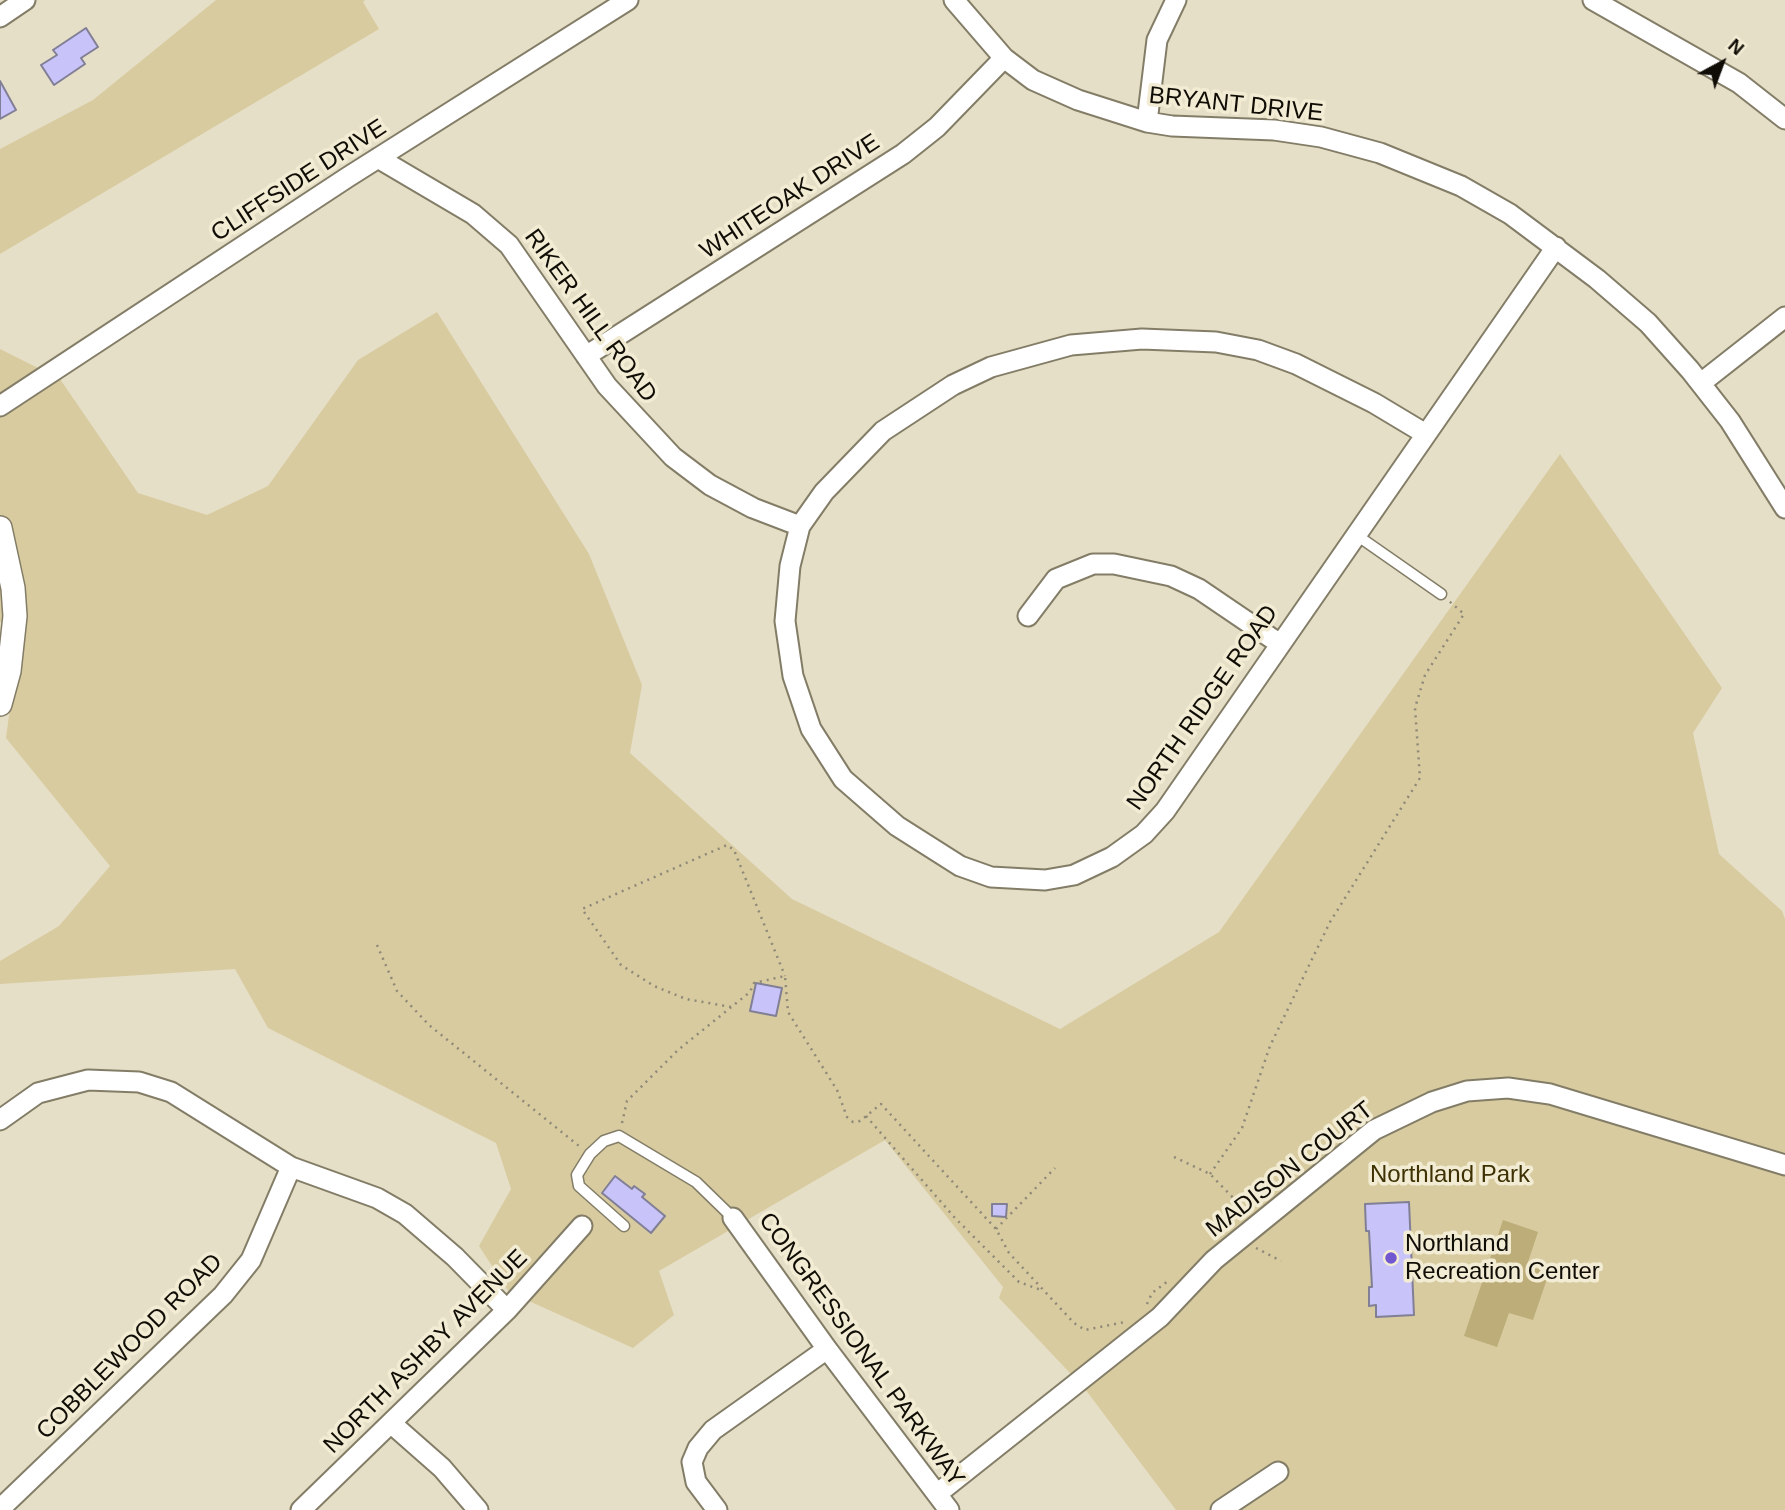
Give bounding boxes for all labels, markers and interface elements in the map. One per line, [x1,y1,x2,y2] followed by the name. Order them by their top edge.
[1687,28,1757,98] north arrow
[1724,34,1748,59] text: N
[1147,82,1325,128] street label: BRYANT DRIVE
[206,114,392,248] street label: CLIFFSIDE DRIVE
[695,128,885,266] street label: WHITEOAK DRIVE
[518,224,662,408] street label: RIKER HILL ROAD
[1121,600,1285,816] street label: NORTH RIDGE ROAD
[1201,1096,1379,1244] street label: MADISON COURT
[1370,1161,1530,1189] park label: Northland Park
[752,1207,970,1493] street label: CONGRESSIONAL PARKWAY
[1405,1230,1600,1286] place label: Northland Recreation Center
[318,1244,534,1460] street label: NORTH ASHBY AVENUE
[31,1248,229,1446] street label: COBBLEWOOD ROAD
[1383,1250,1399,1266] marker: Northland Recreation Center

